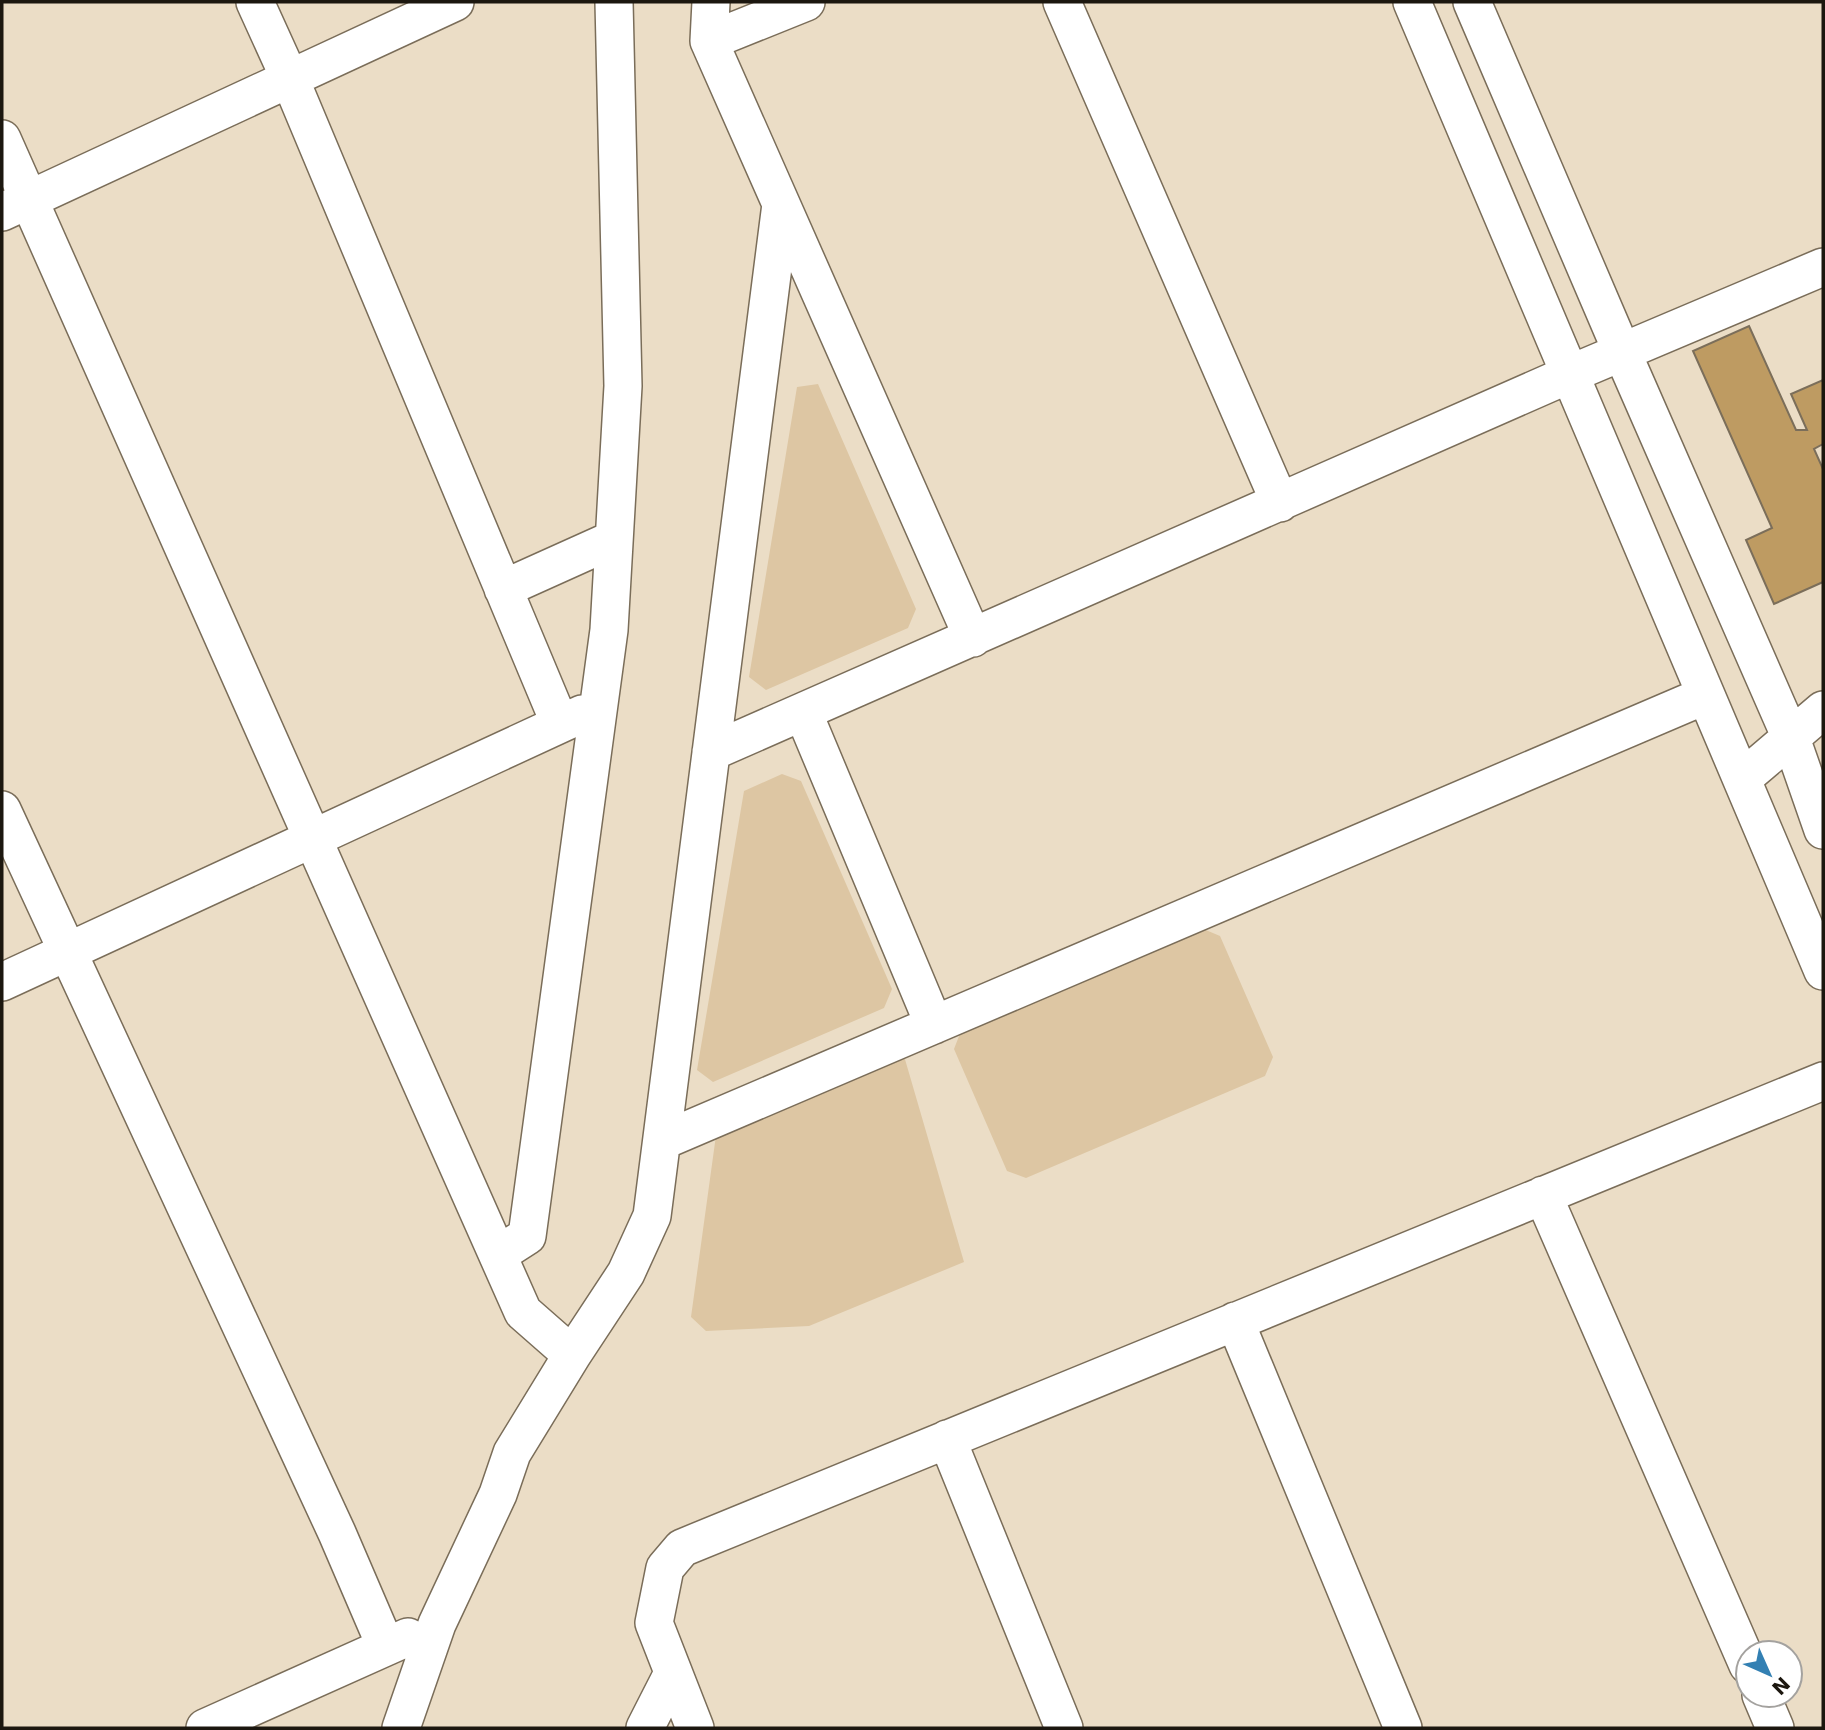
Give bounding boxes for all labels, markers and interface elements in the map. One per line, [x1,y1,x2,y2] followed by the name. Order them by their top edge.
[1734,1639,1804,1709] north arrow
[1768,1673,1794,1699] text: N

